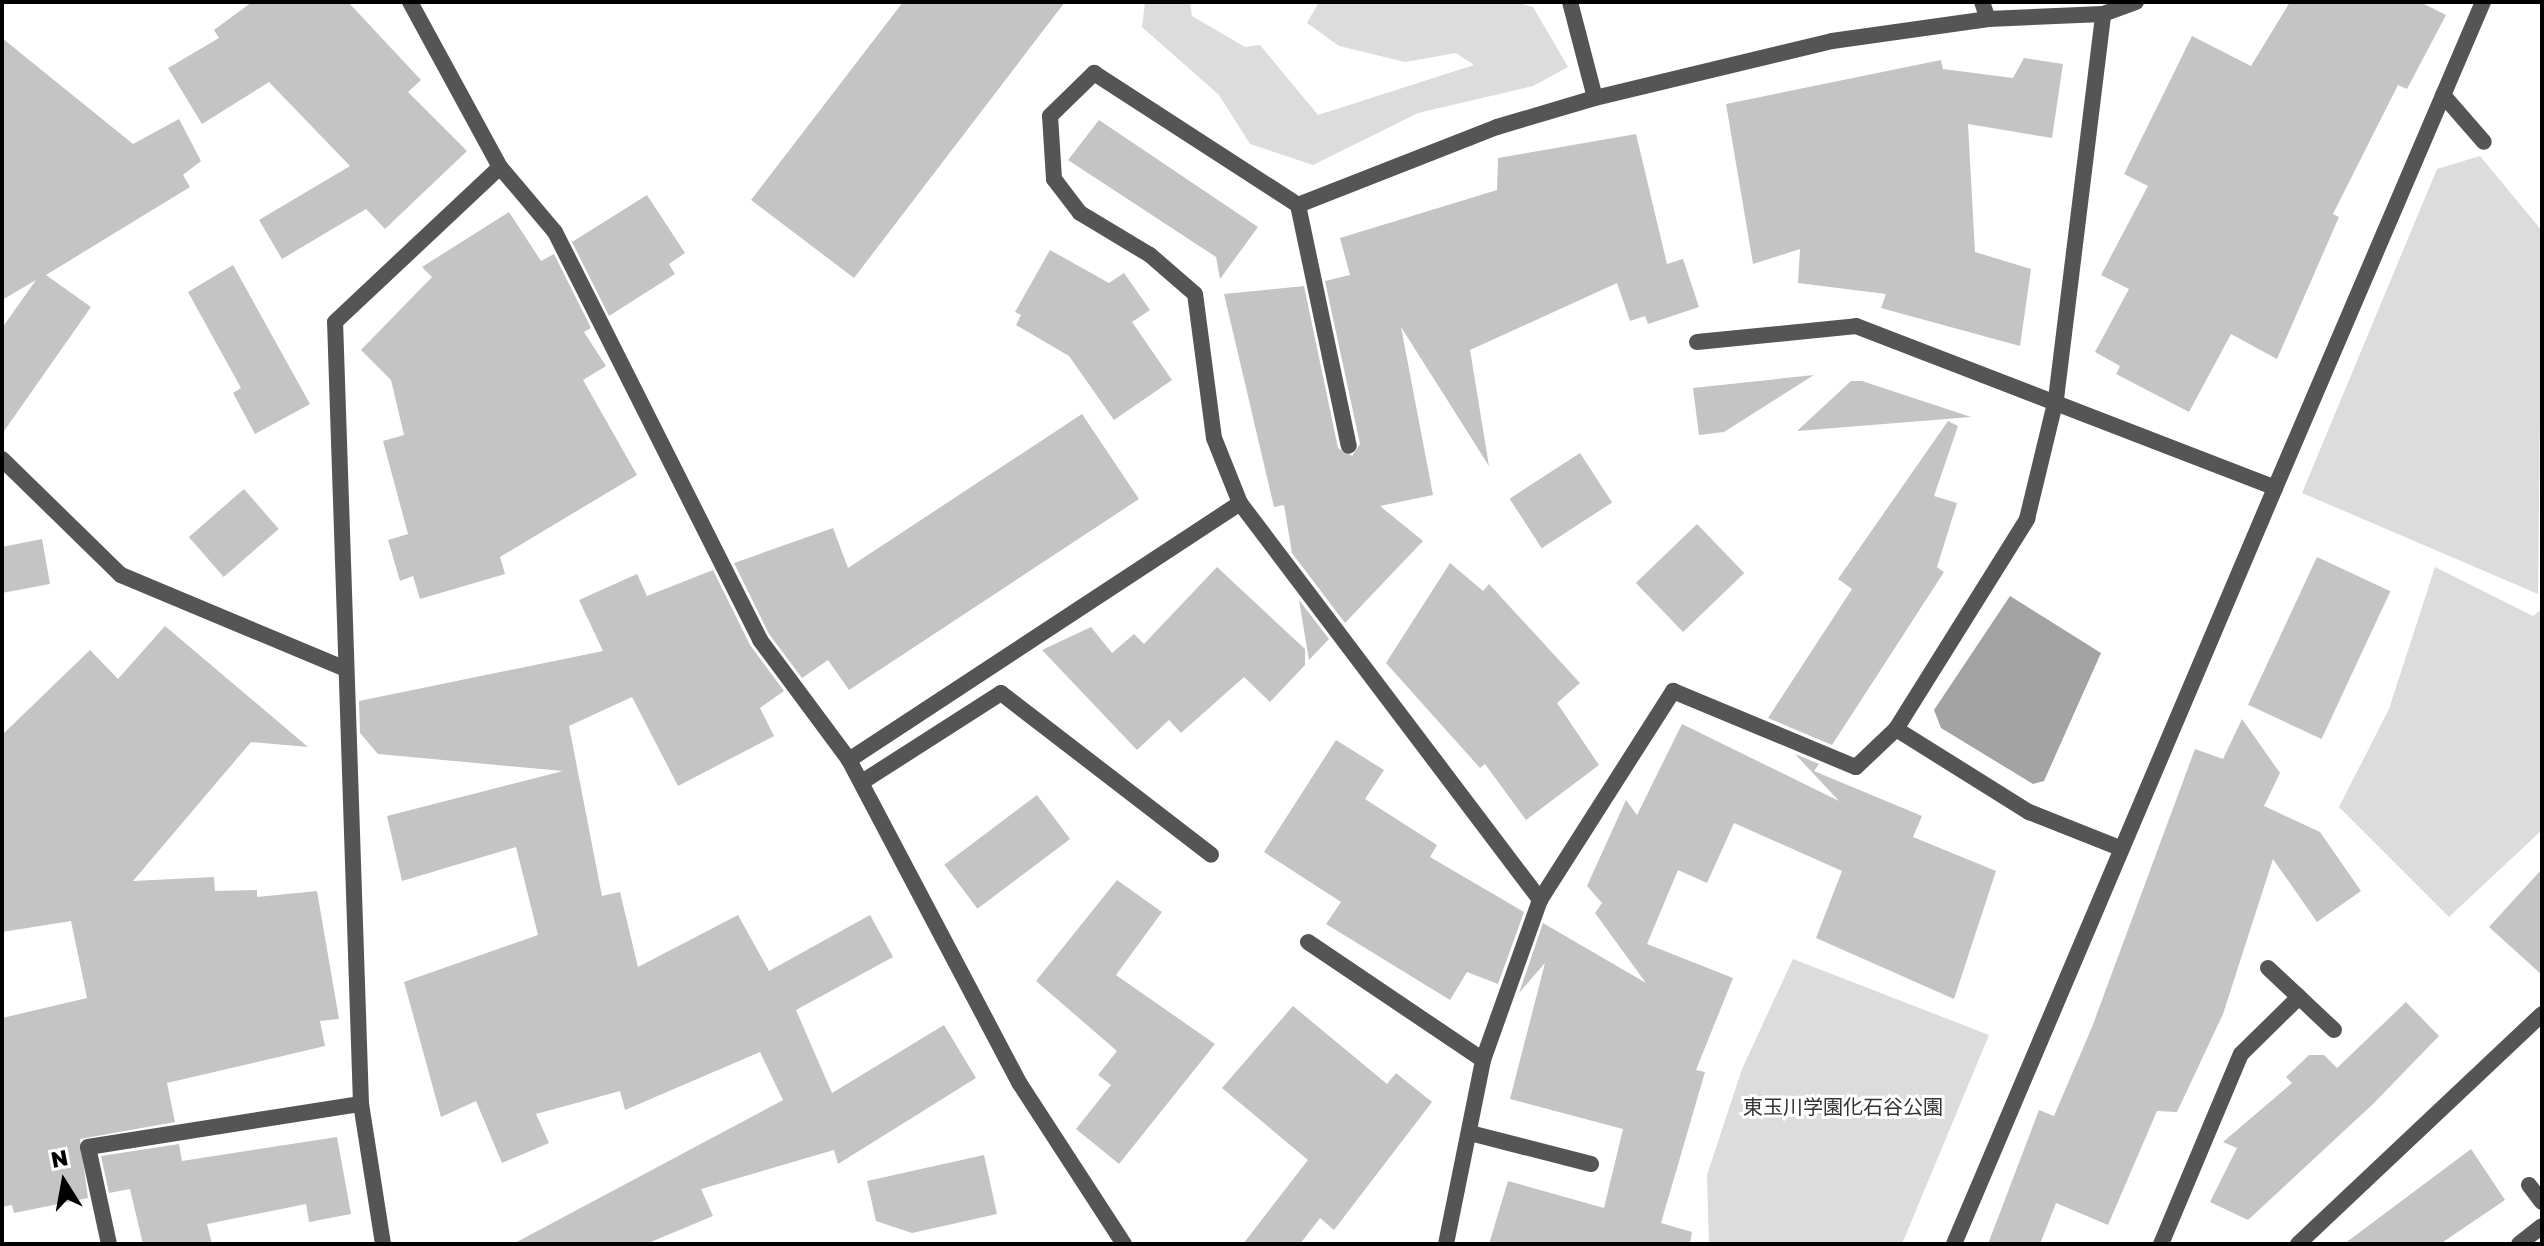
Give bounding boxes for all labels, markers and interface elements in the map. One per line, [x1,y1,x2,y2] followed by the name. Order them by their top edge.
[1743,1094,1943,1118] park label: 東玉川学園化石谷公園
[24,1142,104,1222] north arrow
[49,1143,70,1173] text: N

